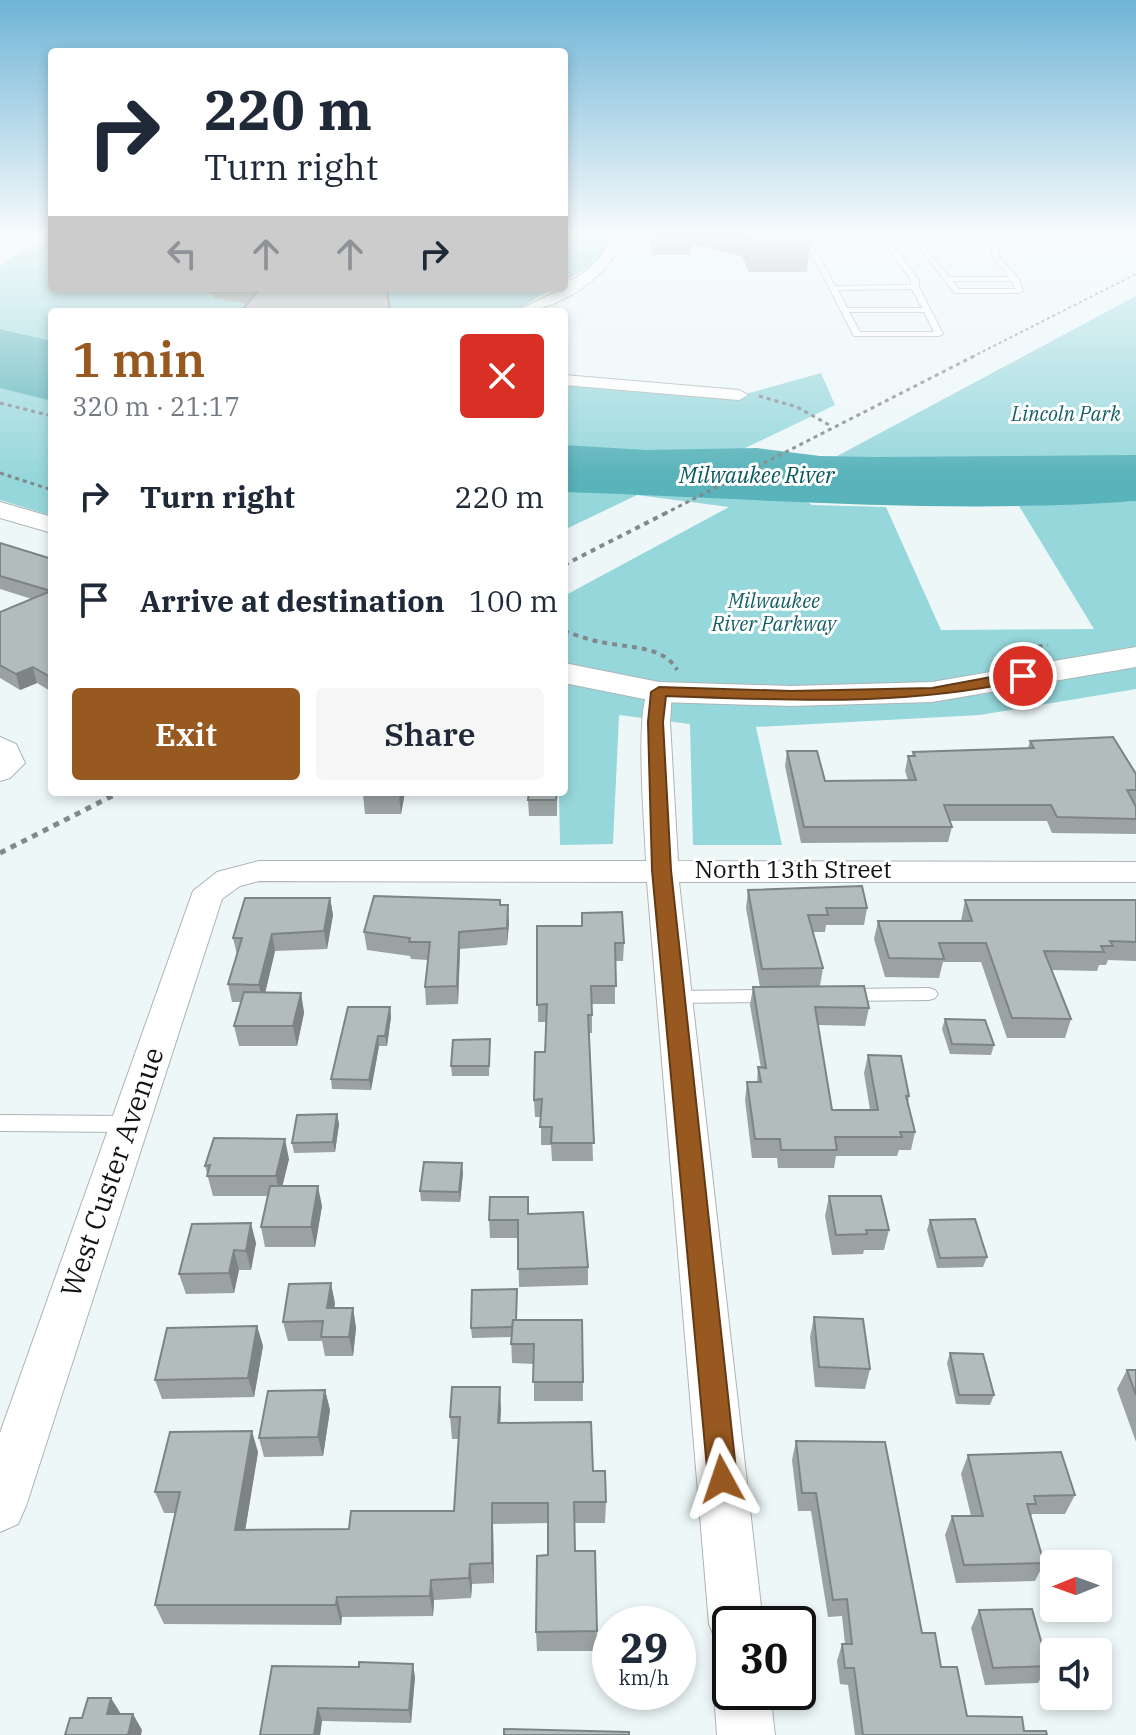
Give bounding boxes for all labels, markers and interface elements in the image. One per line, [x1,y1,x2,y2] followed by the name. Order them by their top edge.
[204,73,372,145] text: 220 m
[72,80,176,184] icon: right
[204,143,378,190] text: Turn right
[160,232,204,276] icon: left
[244,232,288,276] icon: ahead
[328,232,372,276] icon: ahead
[412,232,456,276] icon: right
[72,328,205,390] text: 1 min
[460,334,544,418] button: close
[72,389,240,423] text: 320 m · 21:17
[1010,400,1121,427] park label: Lincoln Park
[678,460,836,489] water label: Milwaukee River
[72,474,116,518] icon: right
[140,477,295,516] text: Turn right
[454,477,544,516] text: 220 m
[72,578,116,622] icon: arrive
[140,581,445,620] text: Arrive at destination
[469,581,558,620] text: 100 m
[711,587,838,637] park label: Milwaukee River Parkway
[989,642,1057,710] pin
[1001,654,1045,698] icon: arrive
[72,688,300,780] button: Exit
[316,688,544,780] button: Share
[694,853,892,885] street label: North 13th Street
[51,1042,172,1302] street label: West Custer Avenue
[680,1437,764,1521] position arrow
[1040,1550,1112,1622] north arrow
[1040,1550,1112,1710] map controls
[712,1606,816,1710] speed limit sign: 30
[620,1622,668,1674] text: 29
[1040,1638,1112,1710] button: sound
[619,1664,669,1691] text: km/h

